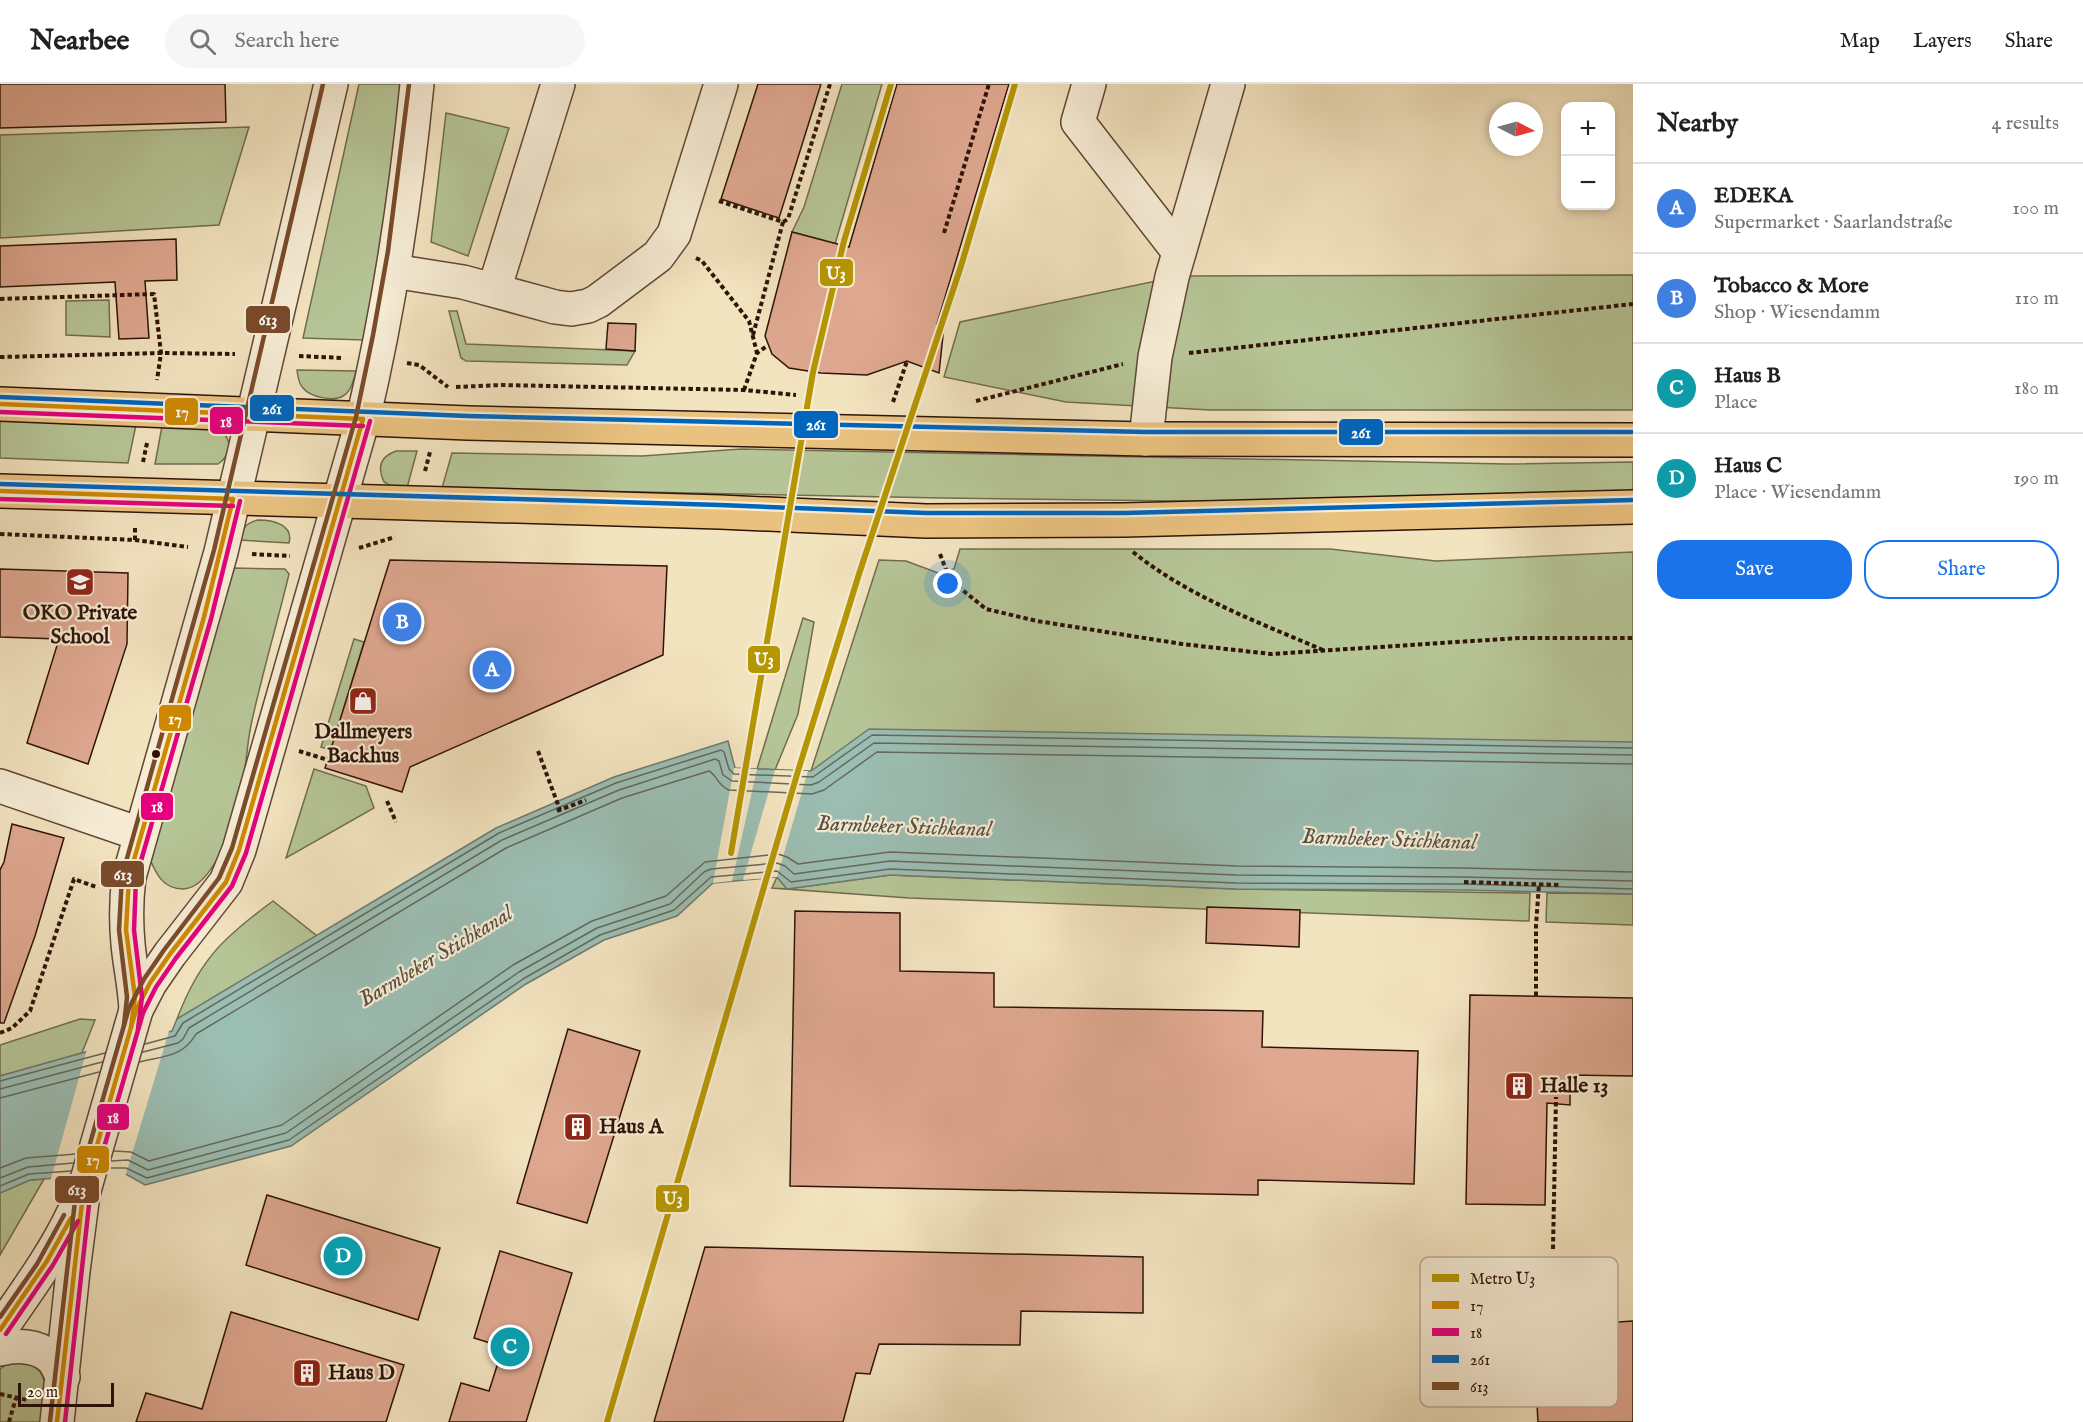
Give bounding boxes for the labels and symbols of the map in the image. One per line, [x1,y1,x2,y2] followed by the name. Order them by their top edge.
[1489,102,1543,156] north arrow
[819,258,854,287] line badge: U3
[825,265,846,285] text: U3
[245,305,291,334] line badge: 613
[259,311,277,331] text: 613
[249,394,295,422] line badge: 261
[164,397,199,426] line badge: 17
[262,400,282,420] text: 261
[175,403,189,423] text: 17
[209,406,244,435] line badge: 18
[793,410,839,439] line badge: 261
[220,413,232,433] text: 18
[806,416,826,436] text: 261
[1338,418,1384,446] line badge: 261
[1351,424,1371,444] text: 261
[64,566,96,598] school or university icon: OKO Private School
[933,569,962,598] your location
[23,600,138,651] place label: OKO Private School
[382,600,422,644] pin: B
[747,645,781,674] line badge: U3
[472,648,512,692] pin: A
[753,651,774,671] text: U3
[347,685,379,717] shop icon: Dallmeyers Backhus
[158,704,192,732] line badge: 17
[168,710,182,730] text: 17
[314,719,412,770] place label: Dallmeyers Backhus
[150,748,162,760] unlabelled marker
[140,792,174,821] line badge: 18
[151,798,163,818] text: 18
[816,810,994,844] water label: Barmbeker Stichkanal
[1301,823,1479,857] water label: Barmbeker Stichkanal
[100,860,145,888] line badge: 613
[114,866,132,886] text: 613
[354,899,520,1014] water label: Barmbeker Stichkanal
[1503,1070,1535,1102] building icon: Halle 13
[1540,1073,1608,1100] place label: Halle 13
[96,1103,130,1131] line badge: 18
[107,1109,119,1129] text: 18
[562,1111,594,1143] building icon: Haus A
[599,1114,665,1141] place label: Haus A
[76,1145,110,1174] line badge: 17
[86,1151,100,1171] text: 17
[54,1175,100,1204] line badge: 613
[68,1181,86,1201] text: 613
[655,1184,690,1213] line badge: U3
[662,1190,683,1210] text: U3
[324,1234,362,1278] pin: D
[1420,1257,1618,1407] legend
[1470,1270,1535,1290] text: Metro U3
[1470,1297,1483,1317] text: 17
[490,1324,530,1370] pin: C
[1470,1324,1482,1344] text: 18
[1470,1351,1490,1371] text: 261
[291,1357,323,1389] building icon: Haus D
[328,1360,395,1387] place label: Haus D
[1470,1378,1489,1398] text: 613
[18,1380,114,1408] scale bar

